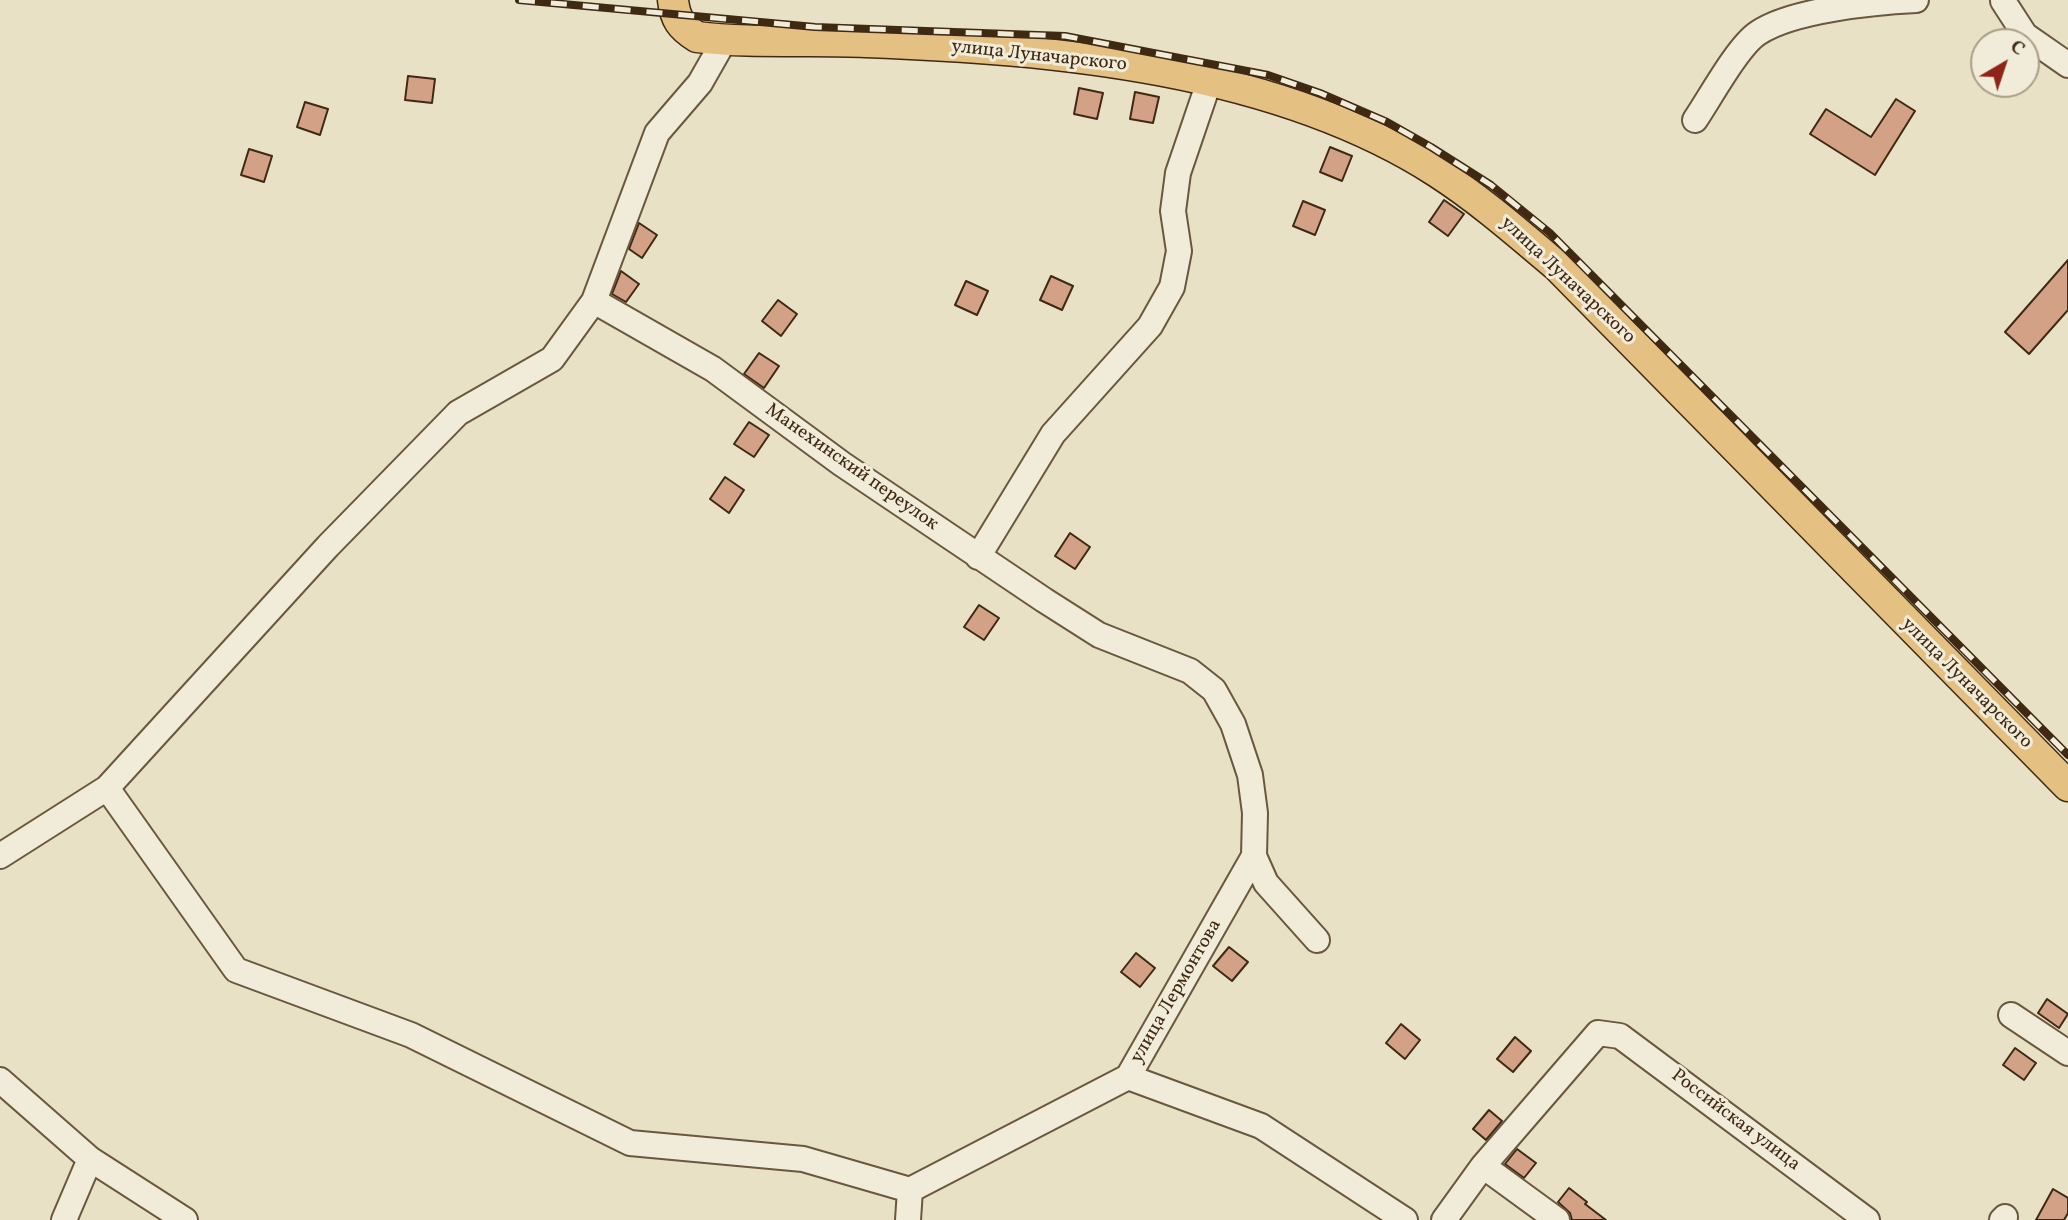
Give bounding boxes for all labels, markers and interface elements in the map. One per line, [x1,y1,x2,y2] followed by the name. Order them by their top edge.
[1970,28,2040,98] north arrow
[2004,34,2030,62] text: С
[950,36,1128,78] street label: улица Луначарского
[1495,213,1639,349] street label: улица Луначарского
[760,399,942,537] street label: Манехинский переулок
[1896,614,2036,754] street label: улица Луначарского
[1127,916,1227,1068] street label: улица Лермонтова
[1666,1065,1804,1177] street label: Российская улица

